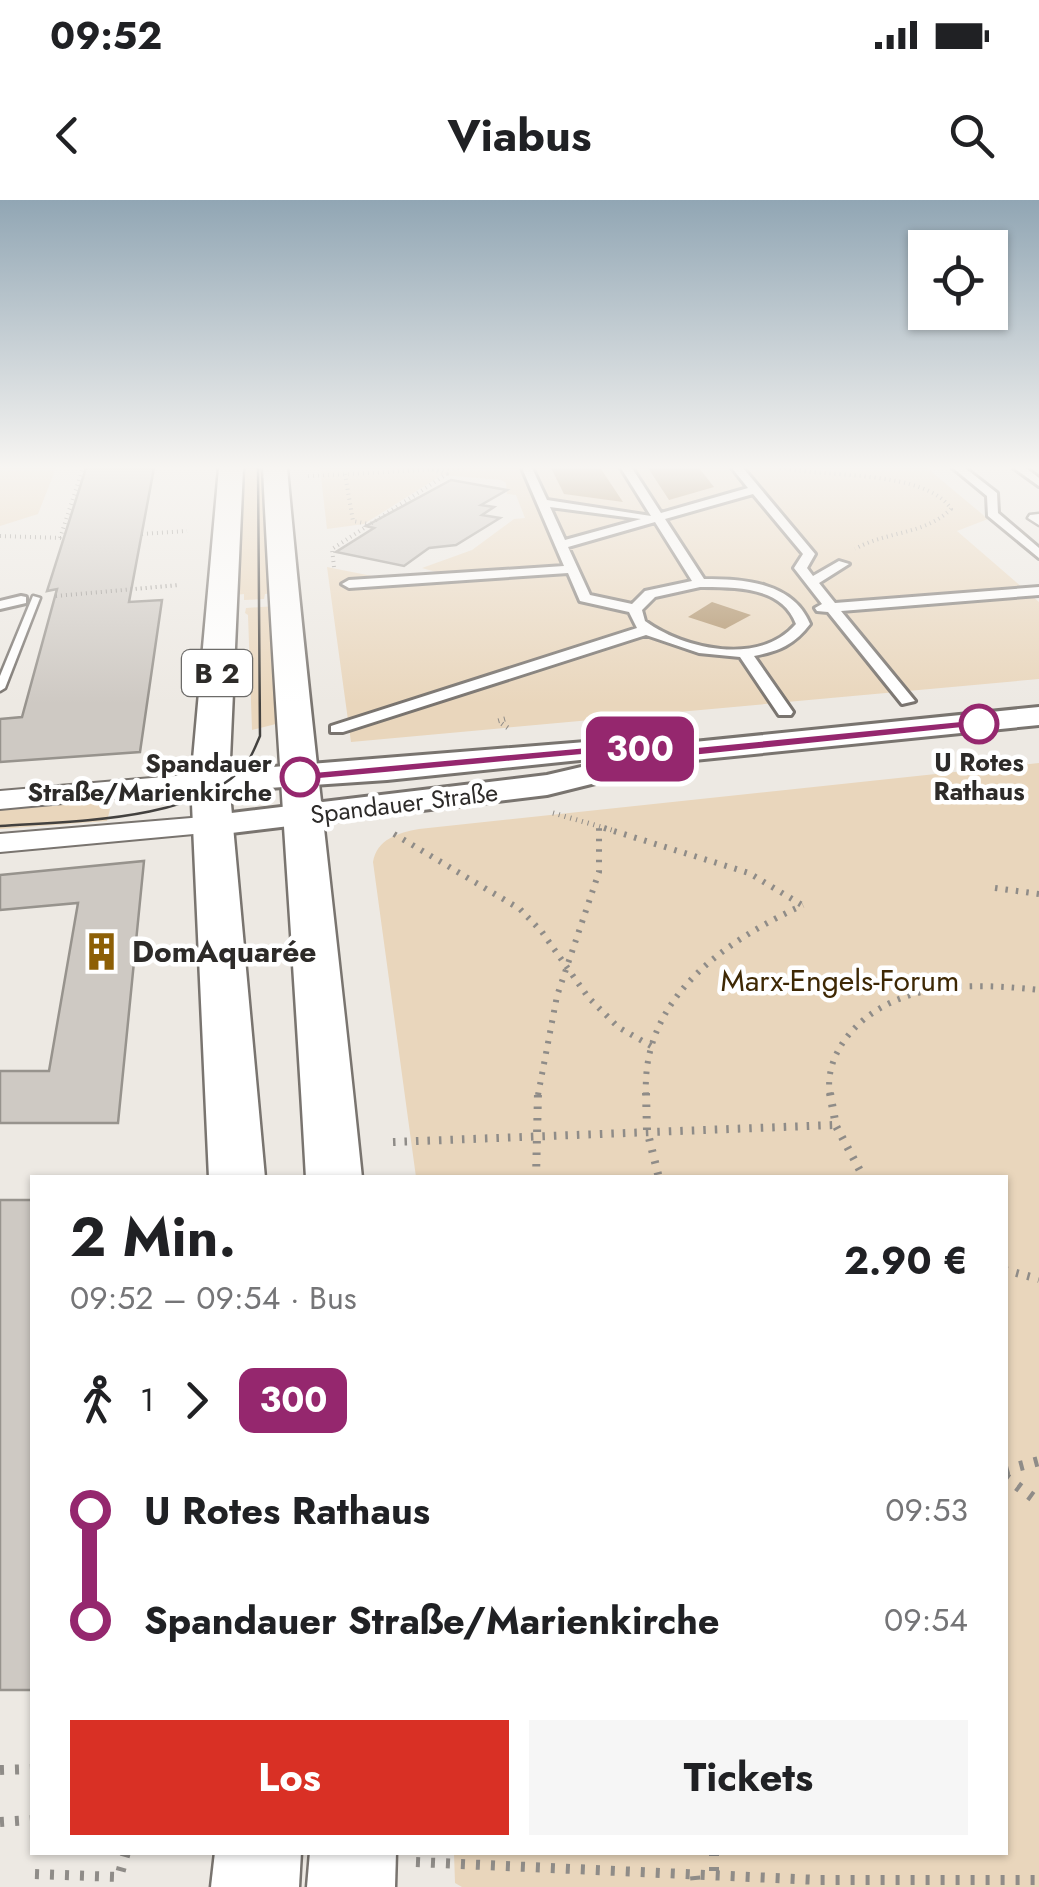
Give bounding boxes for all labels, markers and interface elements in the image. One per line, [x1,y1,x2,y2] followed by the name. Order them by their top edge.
[50,8,162,63] text: 09:52
[448,103,591,168] text: Viabus
[40,108,95,163] icon: back
[944,108,999,163] icon: search
[908,230,1008,330] map controls
[908,230,1008,330] button: locate
[182,650,252,696] road number: B 2
[960,705,998,743] marker: U Rotes Rathaus
[582,716,698,782] line badge: 300
[606,724,674,774] text: 300
[933,744,1025,809] place label: U Rotes Rathaus
[28,745,273,810] place label: Spandauer Straße/Marienkirche
[281,758,319,796] marker: Spandauer Straße/Marienkirche
[308,774,500,832] street label: Spandauer Straße
[132,930,317,973] place label: DomAquarée
[81,931,123,973] building icon: DomAquarée
[721,959,959,1002] park label: Marx-Engels-Forum
[70,1197,236,1277] text: 2 Min.
[844,1233,968,1288] text: 2.90 €
[70,1275,357,1321] text: 09:52 – 09:54 · Bus
[70,1373,125,1428] icon: walk
[169,1373,224,1428] icon: forward
[259,1375,327,1425] text: 300
[140,1377,154,1423] text: 1
[144,1483,430,1538] text: U Rotes Rathaus
[885,1487,968,1533] text: 09:53
[144,1593,720,1648] text: Spandauer Straße/Marienkirche
[884,1597,968,1643] text: 09:54
[70,1720,509,1835] button: Los
[529,1720,968,1835] button: Tickets

